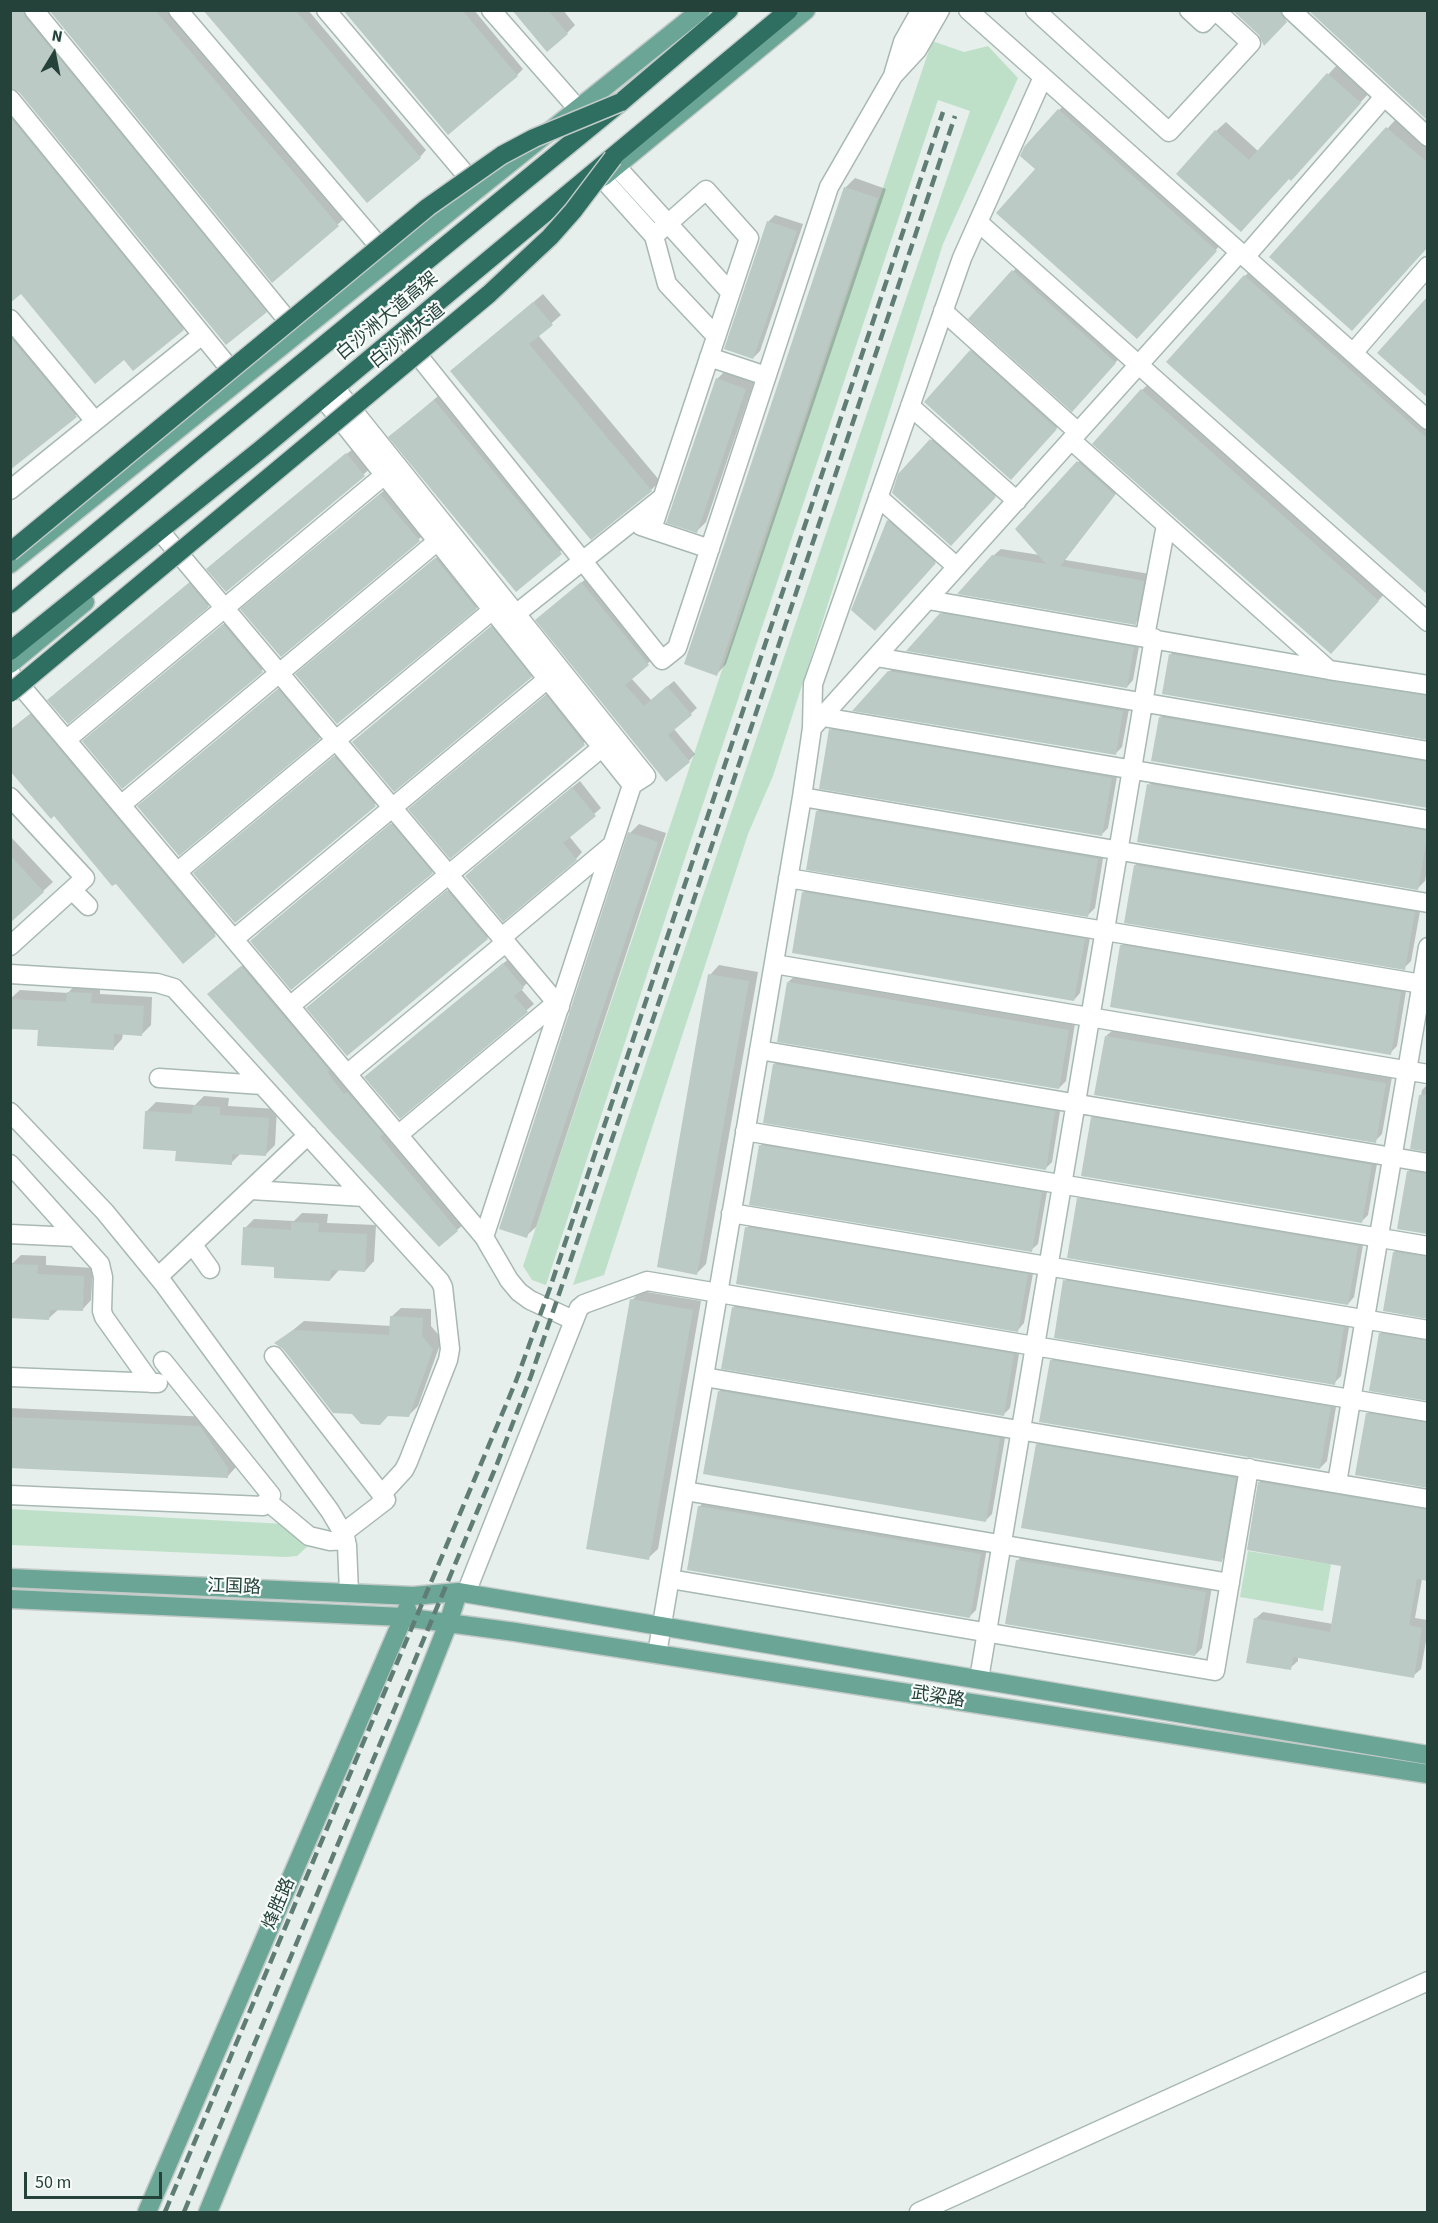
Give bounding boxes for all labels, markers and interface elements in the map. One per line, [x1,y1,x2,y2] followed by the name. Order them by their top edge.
[24,24,84,84] north arrow
[50,25,64,48] text: N
[333,268,443,366] street label: 白沙洲大道高架
[366,300,450,374] street label: 白沙洲大道
[207,1576,261,1600] street label: 江国路
[910,1683,966,1713] street label: 武梁路
[260,1875,300,1933] street label: 烽胜路
[27,2160,165,2198] scale bar
[35,2170,71,2195] text: 50 m

